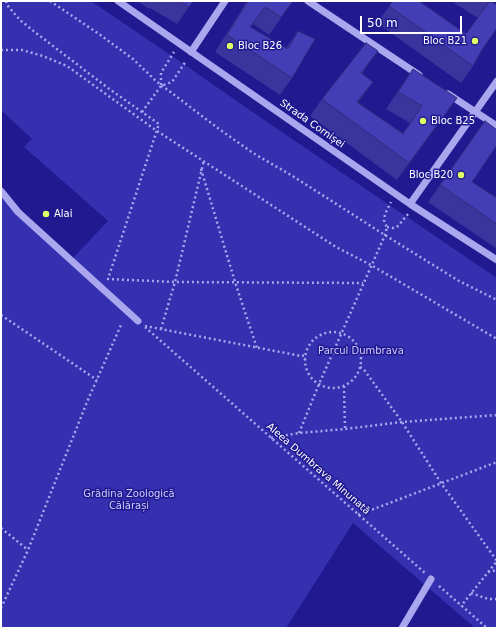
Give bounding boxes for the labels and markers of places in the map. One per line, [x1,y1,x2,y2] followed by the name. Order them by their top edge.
[423,35,467,47] place label: Bloc B21
[470,36,480,46] marker: Bloc B21
[238,40,282,52] place label: Bloc B26
[225,41,235,51] marker: Bloc B26
[431,115,475,127] place label: Bloc B25
[418,116,428,126] marker: Bloc B25
[409,169,453,181] place label: Bloc B20
[456,170,466,180] marker: Bloc B20
[54,208,73,220] place label: Alai
[41,209,51,219] marker: Alai

